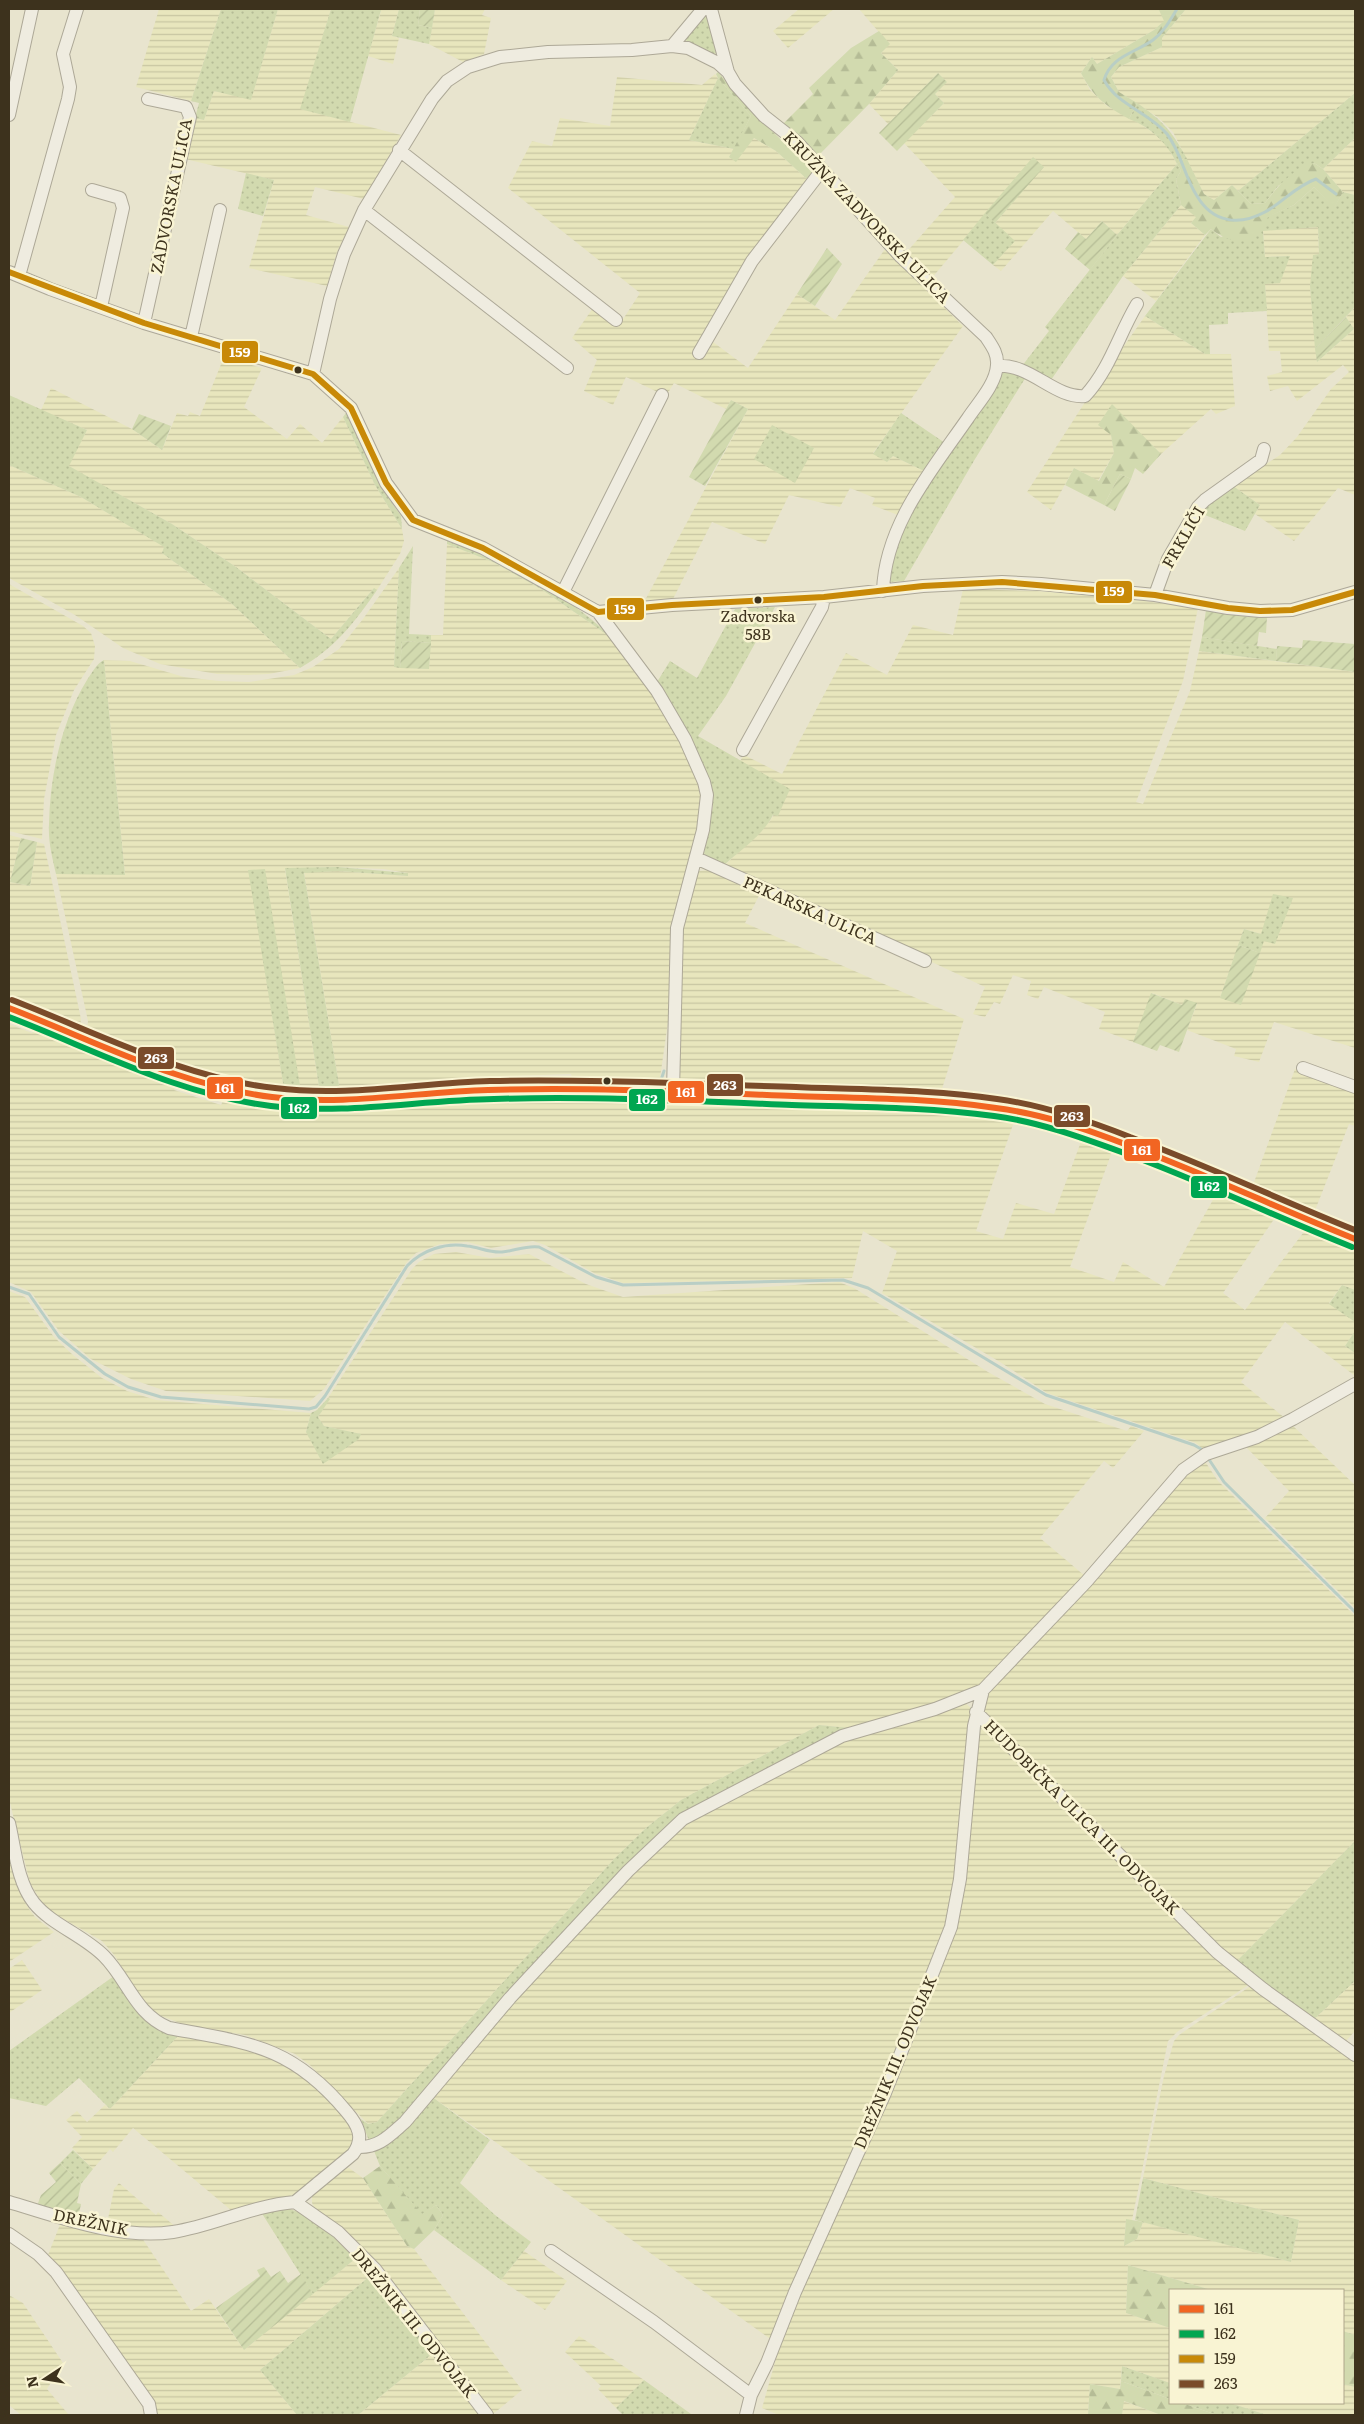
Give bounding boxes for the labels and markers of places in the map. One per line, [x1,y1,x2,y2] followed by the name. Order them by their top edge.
[293,365,303,375] unlabelled marker
[753,595,763,605] marker: Zadvorska 58B
[721,604,796,645] place label: Zadvorska 58B
[602,1076,612,1086] unlabelled marker

